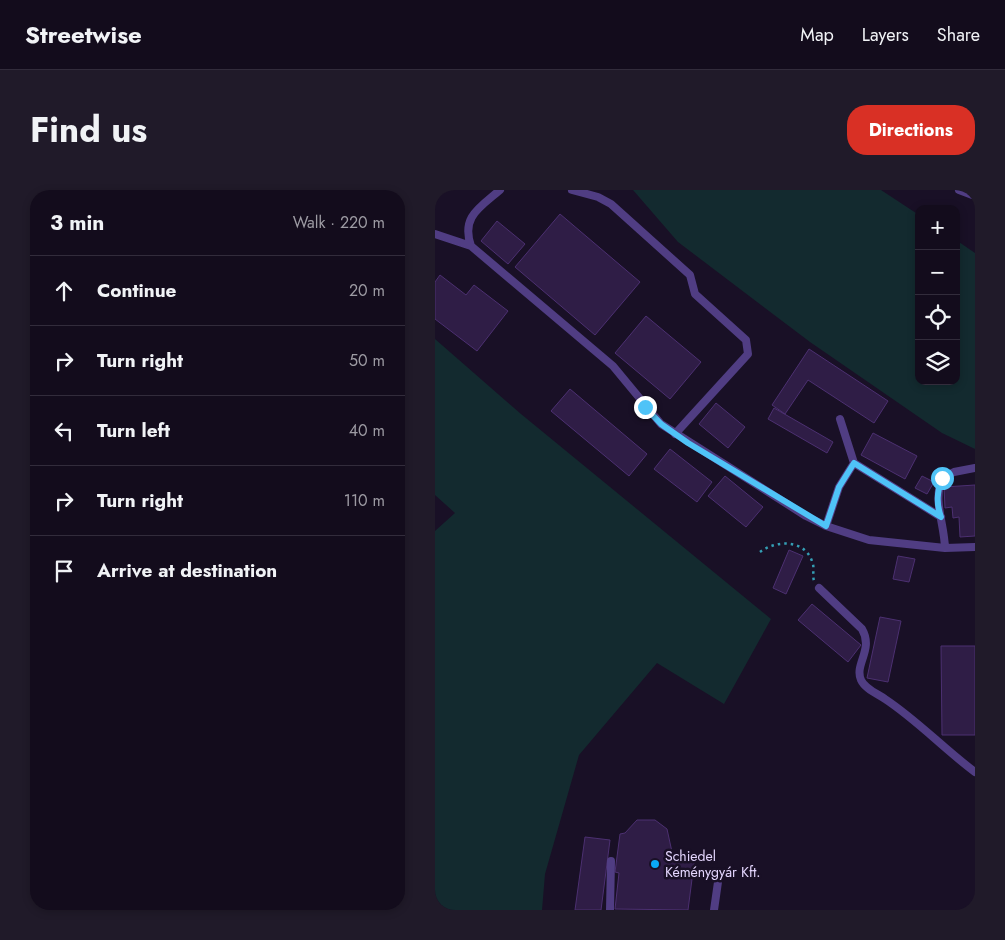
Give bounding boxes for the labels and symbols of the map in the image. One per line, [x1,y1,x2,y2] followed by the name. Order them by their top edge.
[634,396,657,419] route end
[931,467,954,490] route start
[665,846,760,882] place label: Schiedel Kéménygyár Kft.
[649,858,661,870] marker: Schiedel Kéménygyár Kft.

